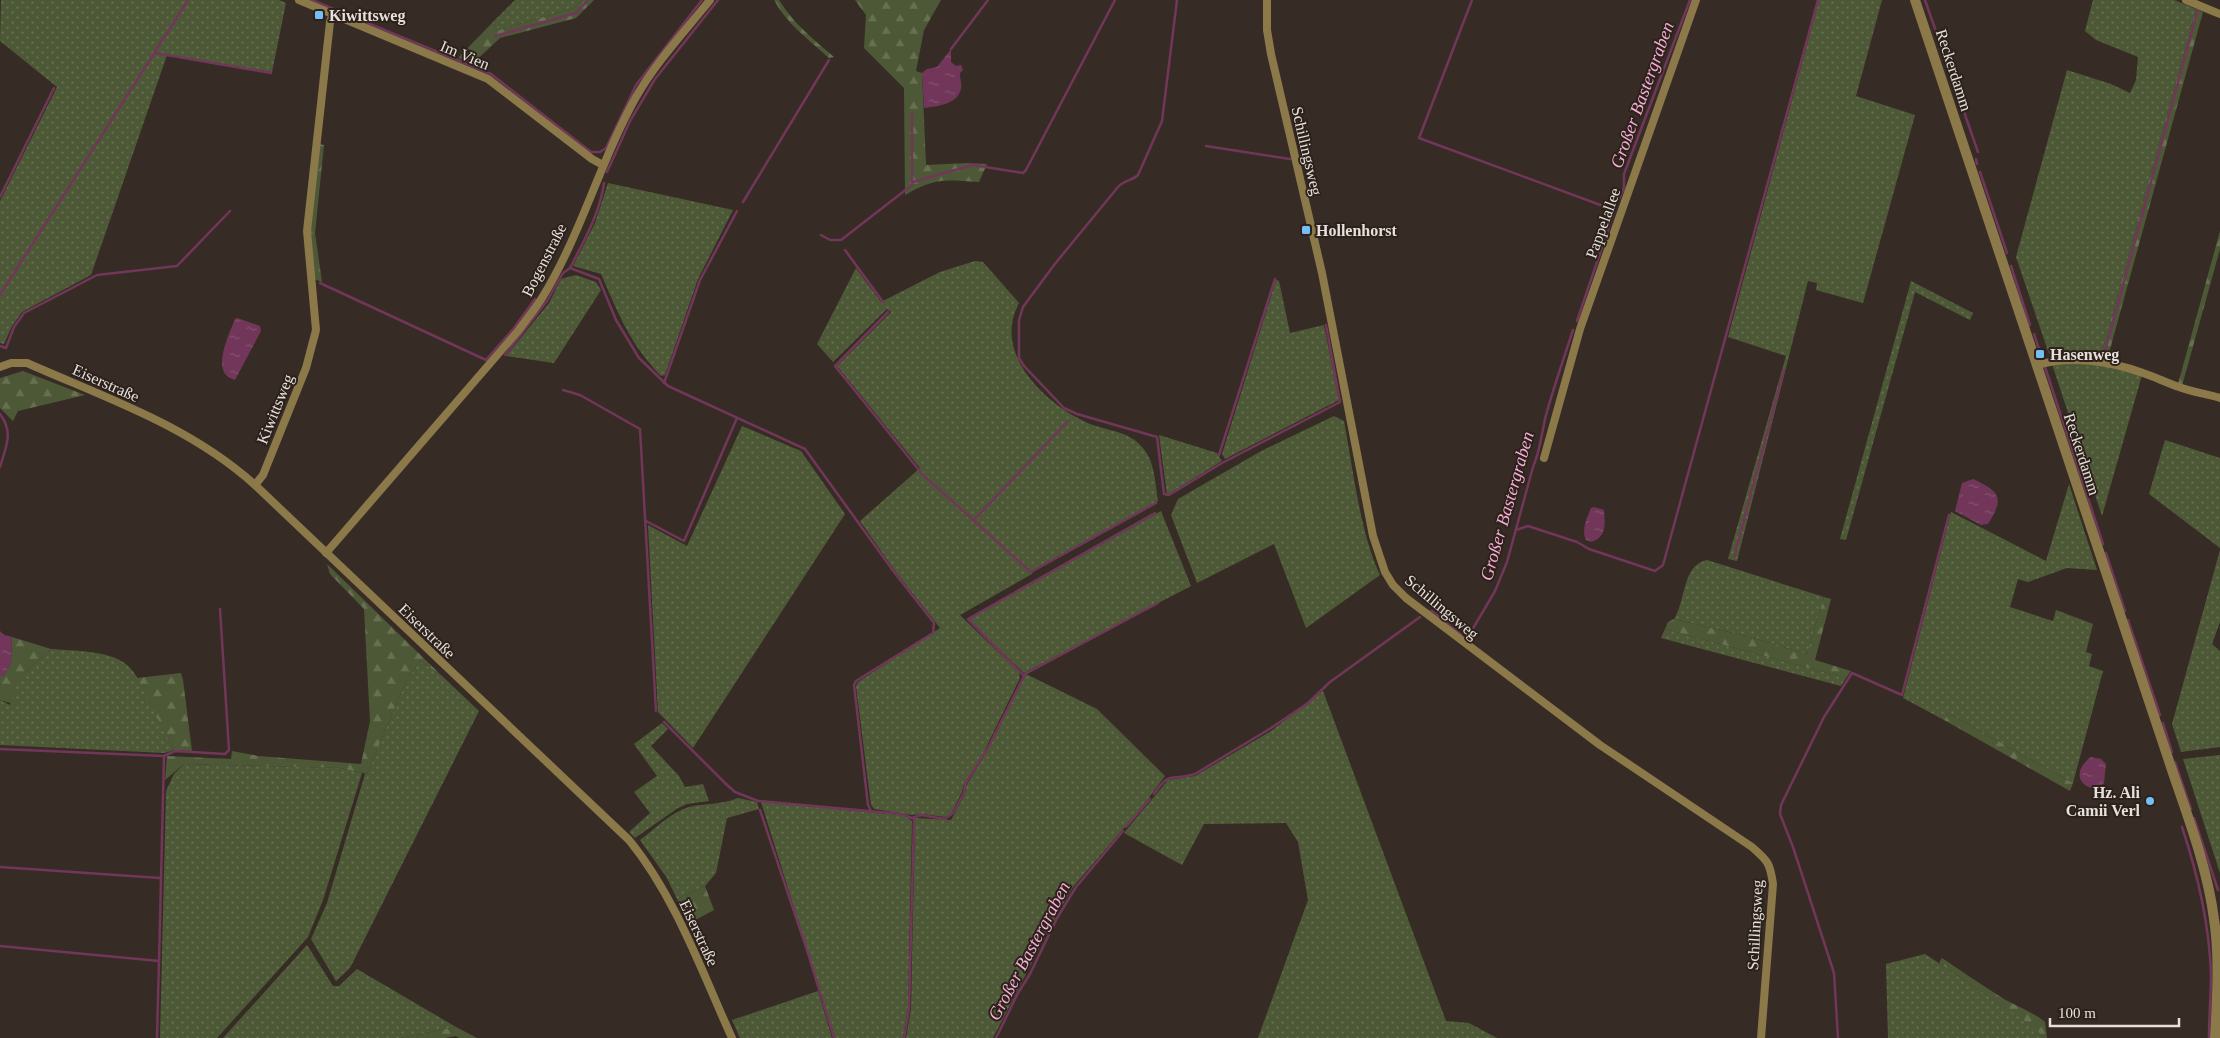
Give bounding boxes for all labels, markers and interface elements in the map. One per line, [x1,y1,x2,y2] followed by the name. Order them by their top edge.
[329,7,405,25] place label: Kiwittsweg
[313,9,325,21] marker: Kiwittsweg
[1606,19,1678,171] water label: Großer Bastergraben
[1933,27,1975,114] street label: Reckerdamm
[438,37,492,73] street label: Im Vien
[1288,105,1325,197] street label: Schillingsweg
[1582,185,1625,261] street label: Pappelallee
[518,221,571,300] street label: Bogenstraße
[1316,222,1398,239] place label: Hollenhorst
[1300,224,1312,236] marker: Hollenhorst
[2050,346,2119,364] place label: Hasenweg
[2034,348,2046,360] marker: Hasenweg
[70,361,142,405] street label: Eiserstraße
[253,372,298,447] street label: Kiwittsweg
[2061,411,2103,498] street label: Reckerdamm
[1476,429,1538,583] water label: Großer Bastergraben
[1401,571,1482,643] street label: Schillingsweg
[396,600,458,662] street label: Eiserstraße
[2066,784,2141,819] place label: Hz. Ali Camii Verl
[2144,795,2156,807] marker: Hz. Ali Camii Verl
[984,878,1074,1024] water label: Großer Bastergraben
[1744,879,1767,971] street label: Schillingsweg
[676,897,722,969] street label: Eiserstraße
[2050,996,2179,1028] scale bar
[2058,1005,2096,1021] text: 100 m

